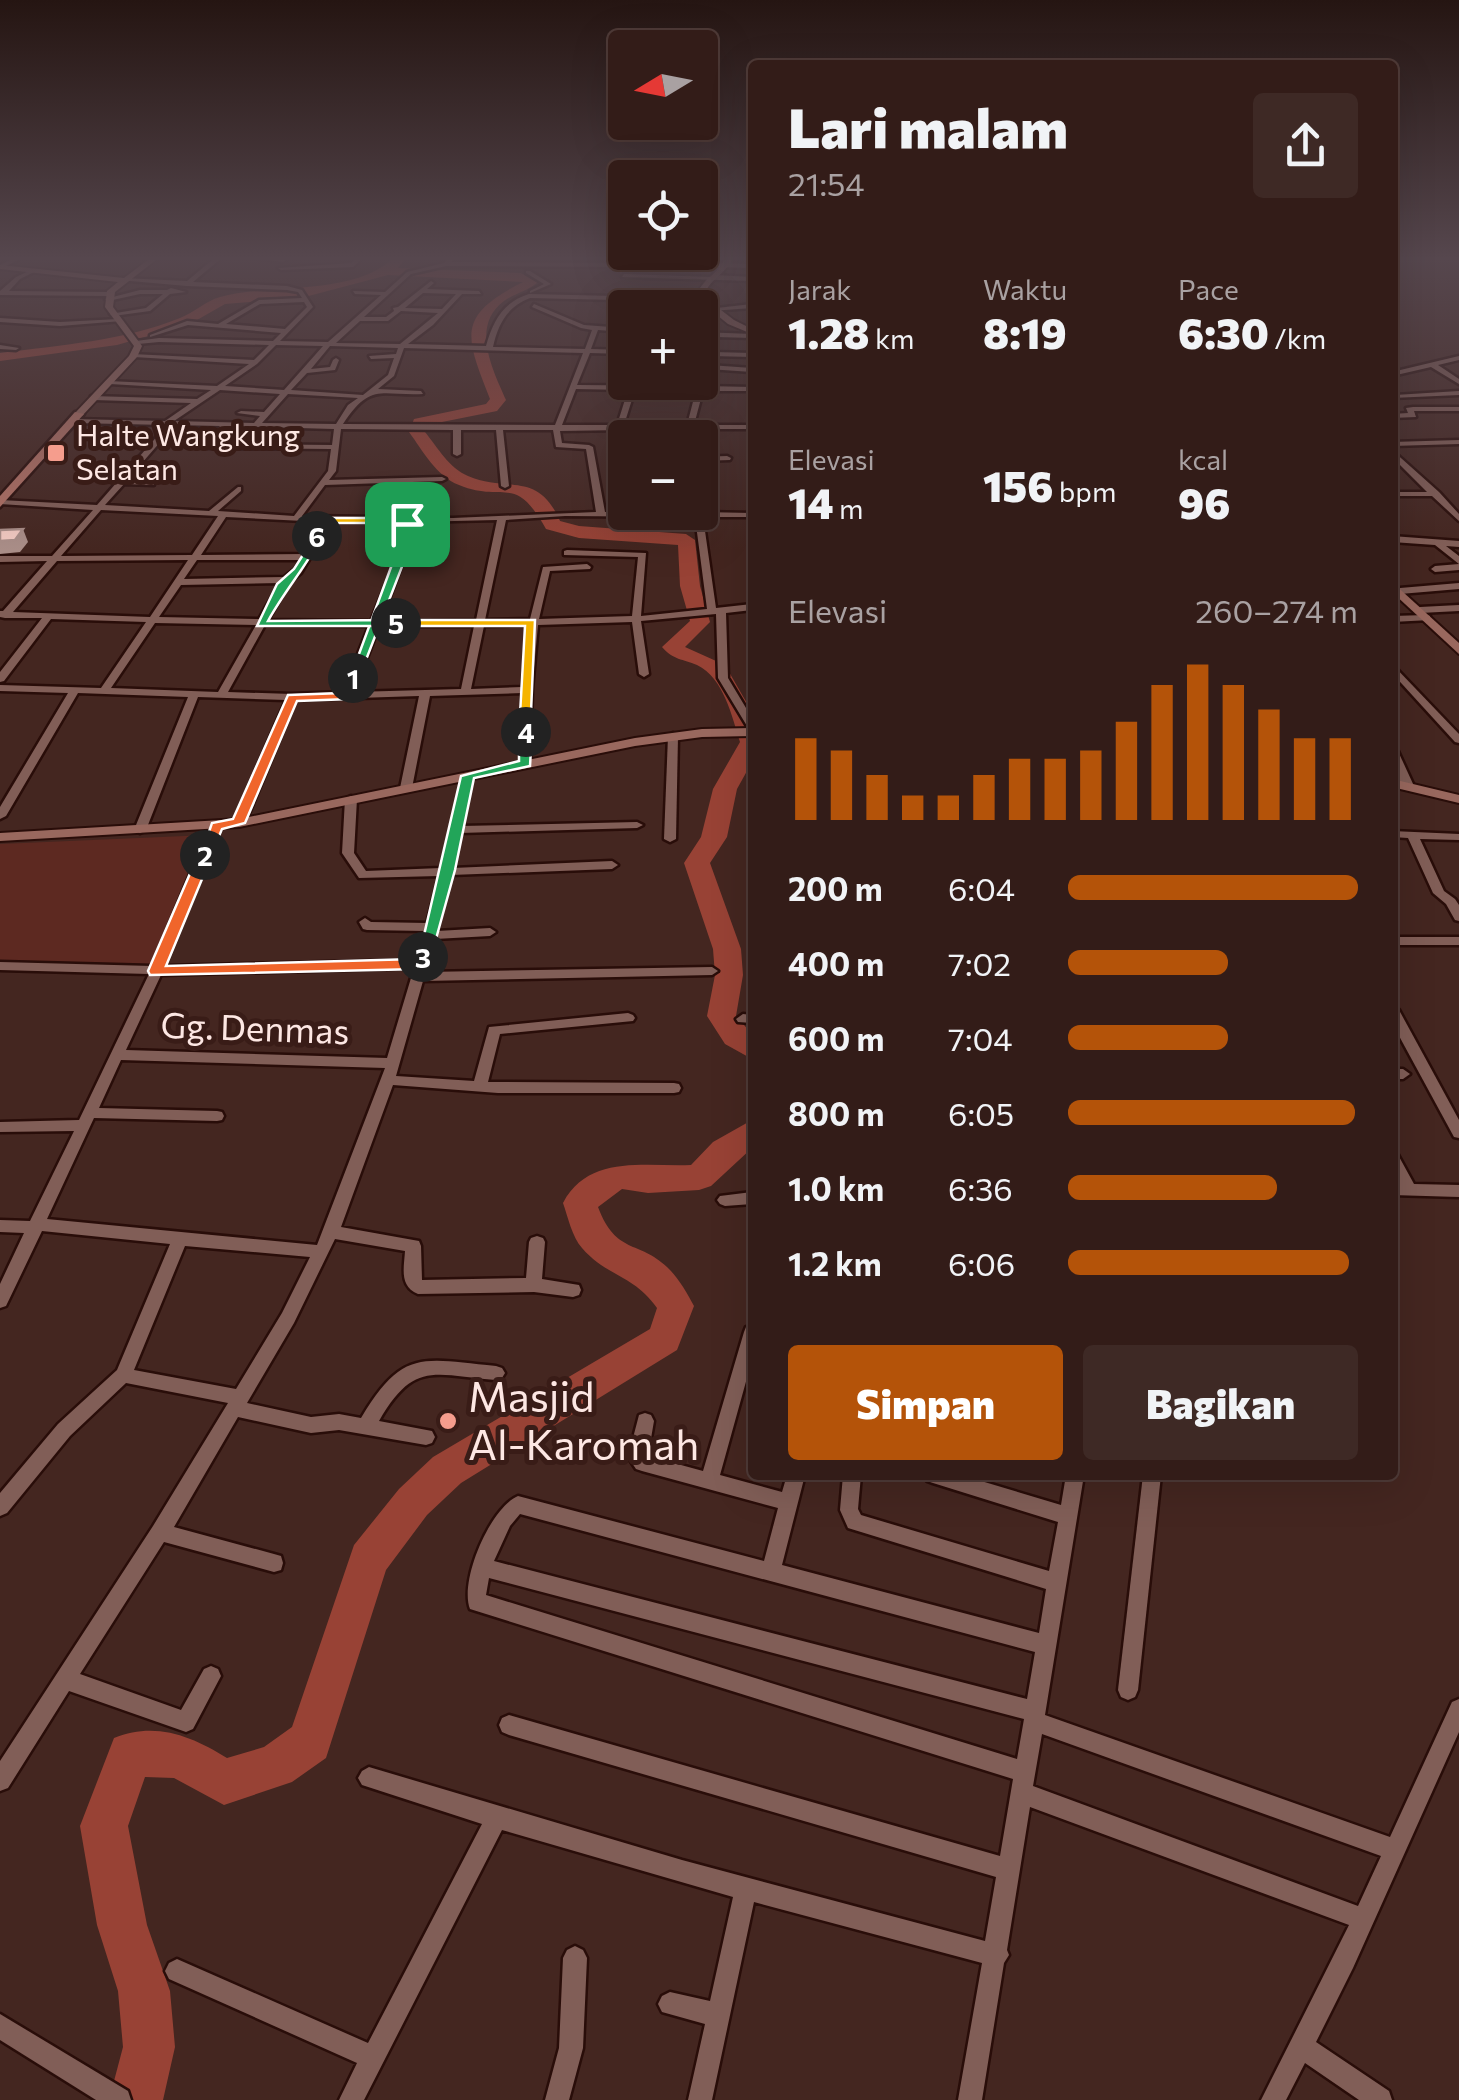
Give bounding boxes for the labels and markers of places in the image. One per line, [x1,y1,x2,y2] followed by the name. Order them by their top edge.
[76,415,300,486] place label: Halte Wangkung Selatan
[45,442,67,464] marker: Halte Wangkung Selatan
[365,482,450,567] pin
[292,511,342,561] pin: 6
[371,598,421,648] pin: 5
[328,653,378,703] pin: 1
[501,707,551,757] pin: 4
[180,830,230,880] pin: 2
[398,932,448,982] pin: 3
[468,1369,699,1469] place label: Masjid Al-Karomah
[437,1410,459,1432] marker: Masjid Al-Karomah

